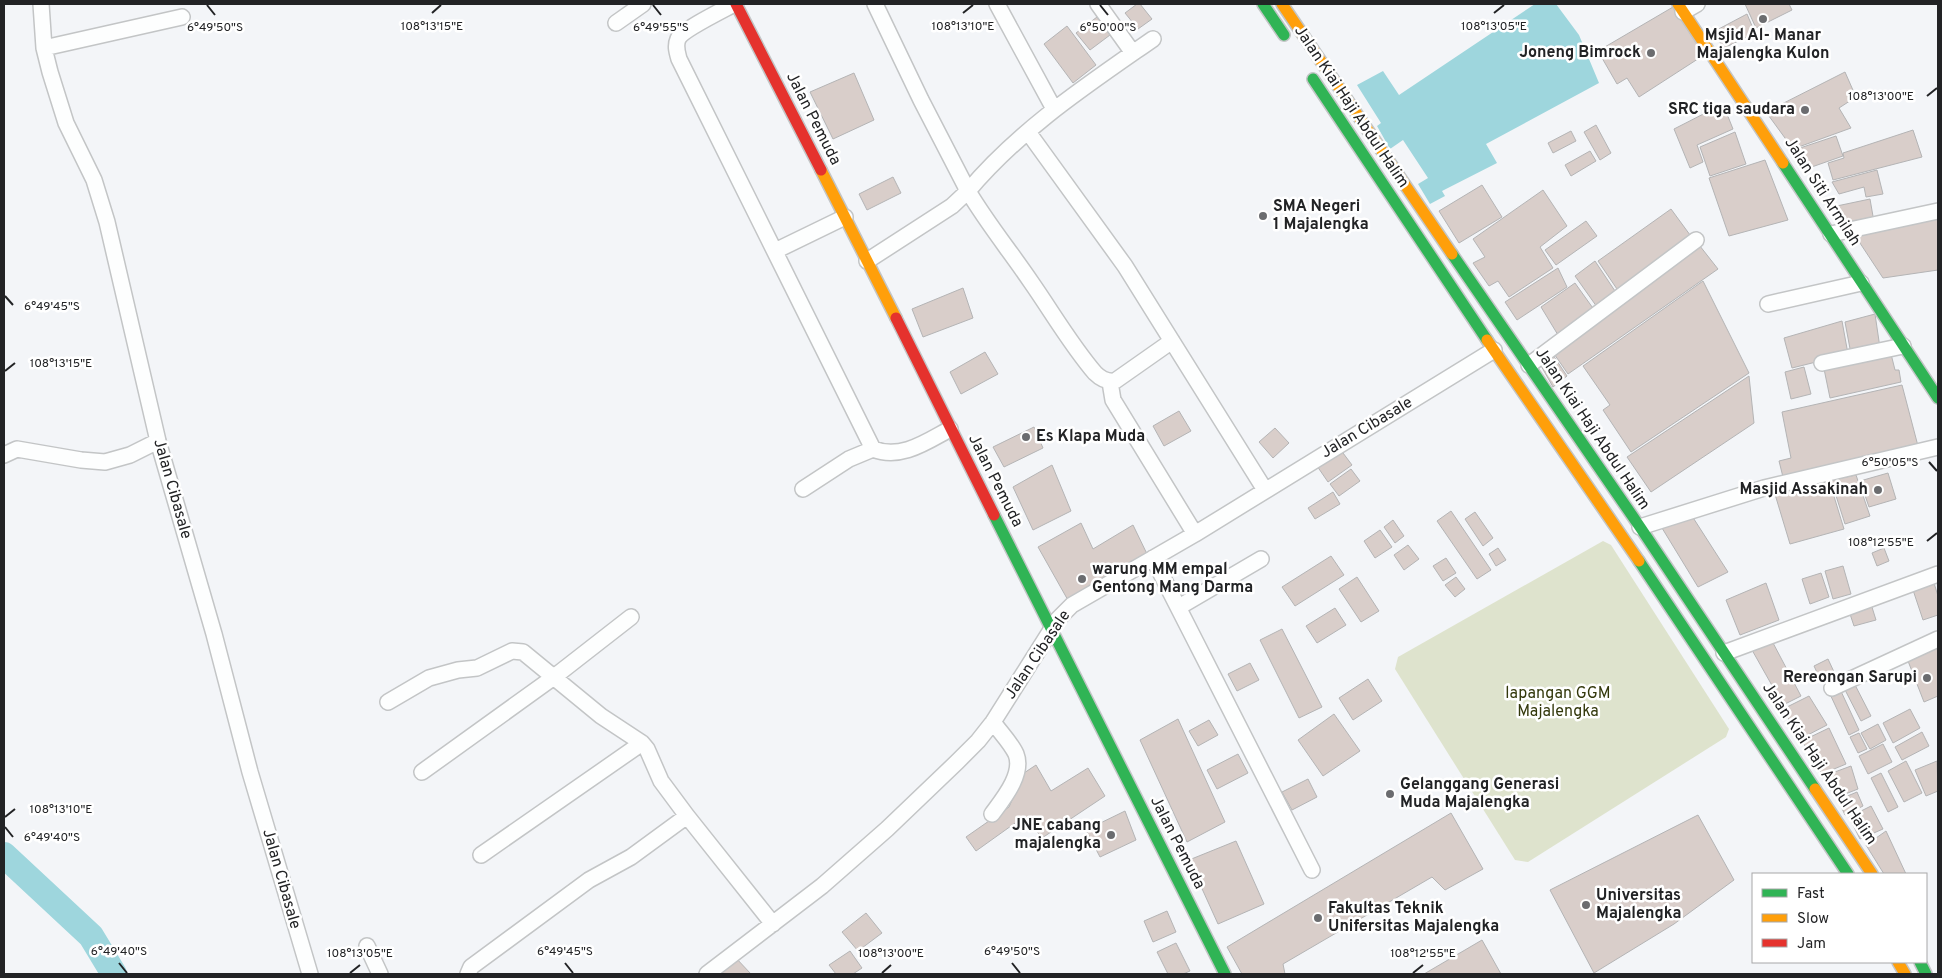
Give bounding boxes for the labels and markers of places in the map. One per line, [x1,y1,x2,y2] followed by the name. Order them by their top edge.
[1757,13,1769,25] marker: Msjid Al- Manar Majalengka Kulon
[1697,26,1829,64] place label: Msjid Al- Manar Majalengka Kulon
[1519,43,1641,63] place label: Joneng Bimrock
[1645,47,1657,59] marker: Joneng Bimrock
[1668,100,1795,120] place label: SRC tiga saudara
[1799,104,1811,116] marker: SRC tiga saudara
[1273,197,1369,235] place label: SMA Negeri 1 Majalengka
[1257,210,1269,222] marker: SMA Negeri 1 Majalengka
[1036,427,1145,447] place label: Es Klapa Muda
[1020,431,1032,443] marker: Es Klapa Muda
[1739,480,1868,500] place label: Masjid Assakinah
[1872,484,1884,496] marker: Masjid Assakinah
[1092,560,1253,598] place label: warung MM empal Gentong Mang Darma
[1076,573,1088,585] marker: warung MM empal Gentong Mang Darma
[1783,668,1917,688] place label: Rereongan Sarupi
[1921,672,1933,684] marker: Rereongan Sarupi
[1400,775,1559,813] place label: Gelanggang Generasi Muda Majalengka
[1384,788,1396,800] marker: Gelanggang Generasi Muda Majalengka
[1012,816,1101,854] place label: JNE cabang majalengka
[1105,829,1117,841] marker: JNE cabang majalengka
[1596,886,1681,924] place label: Universitas Majalengka
[1328,899,1499,937] place label: Fakultas Teknik Unifersitas Majalengka
[1580,899,1592,911] marker: Universitas Majalengka
[1312,912,1324,924] marker: Fakultas Teknik Unifersitas Majalengka

